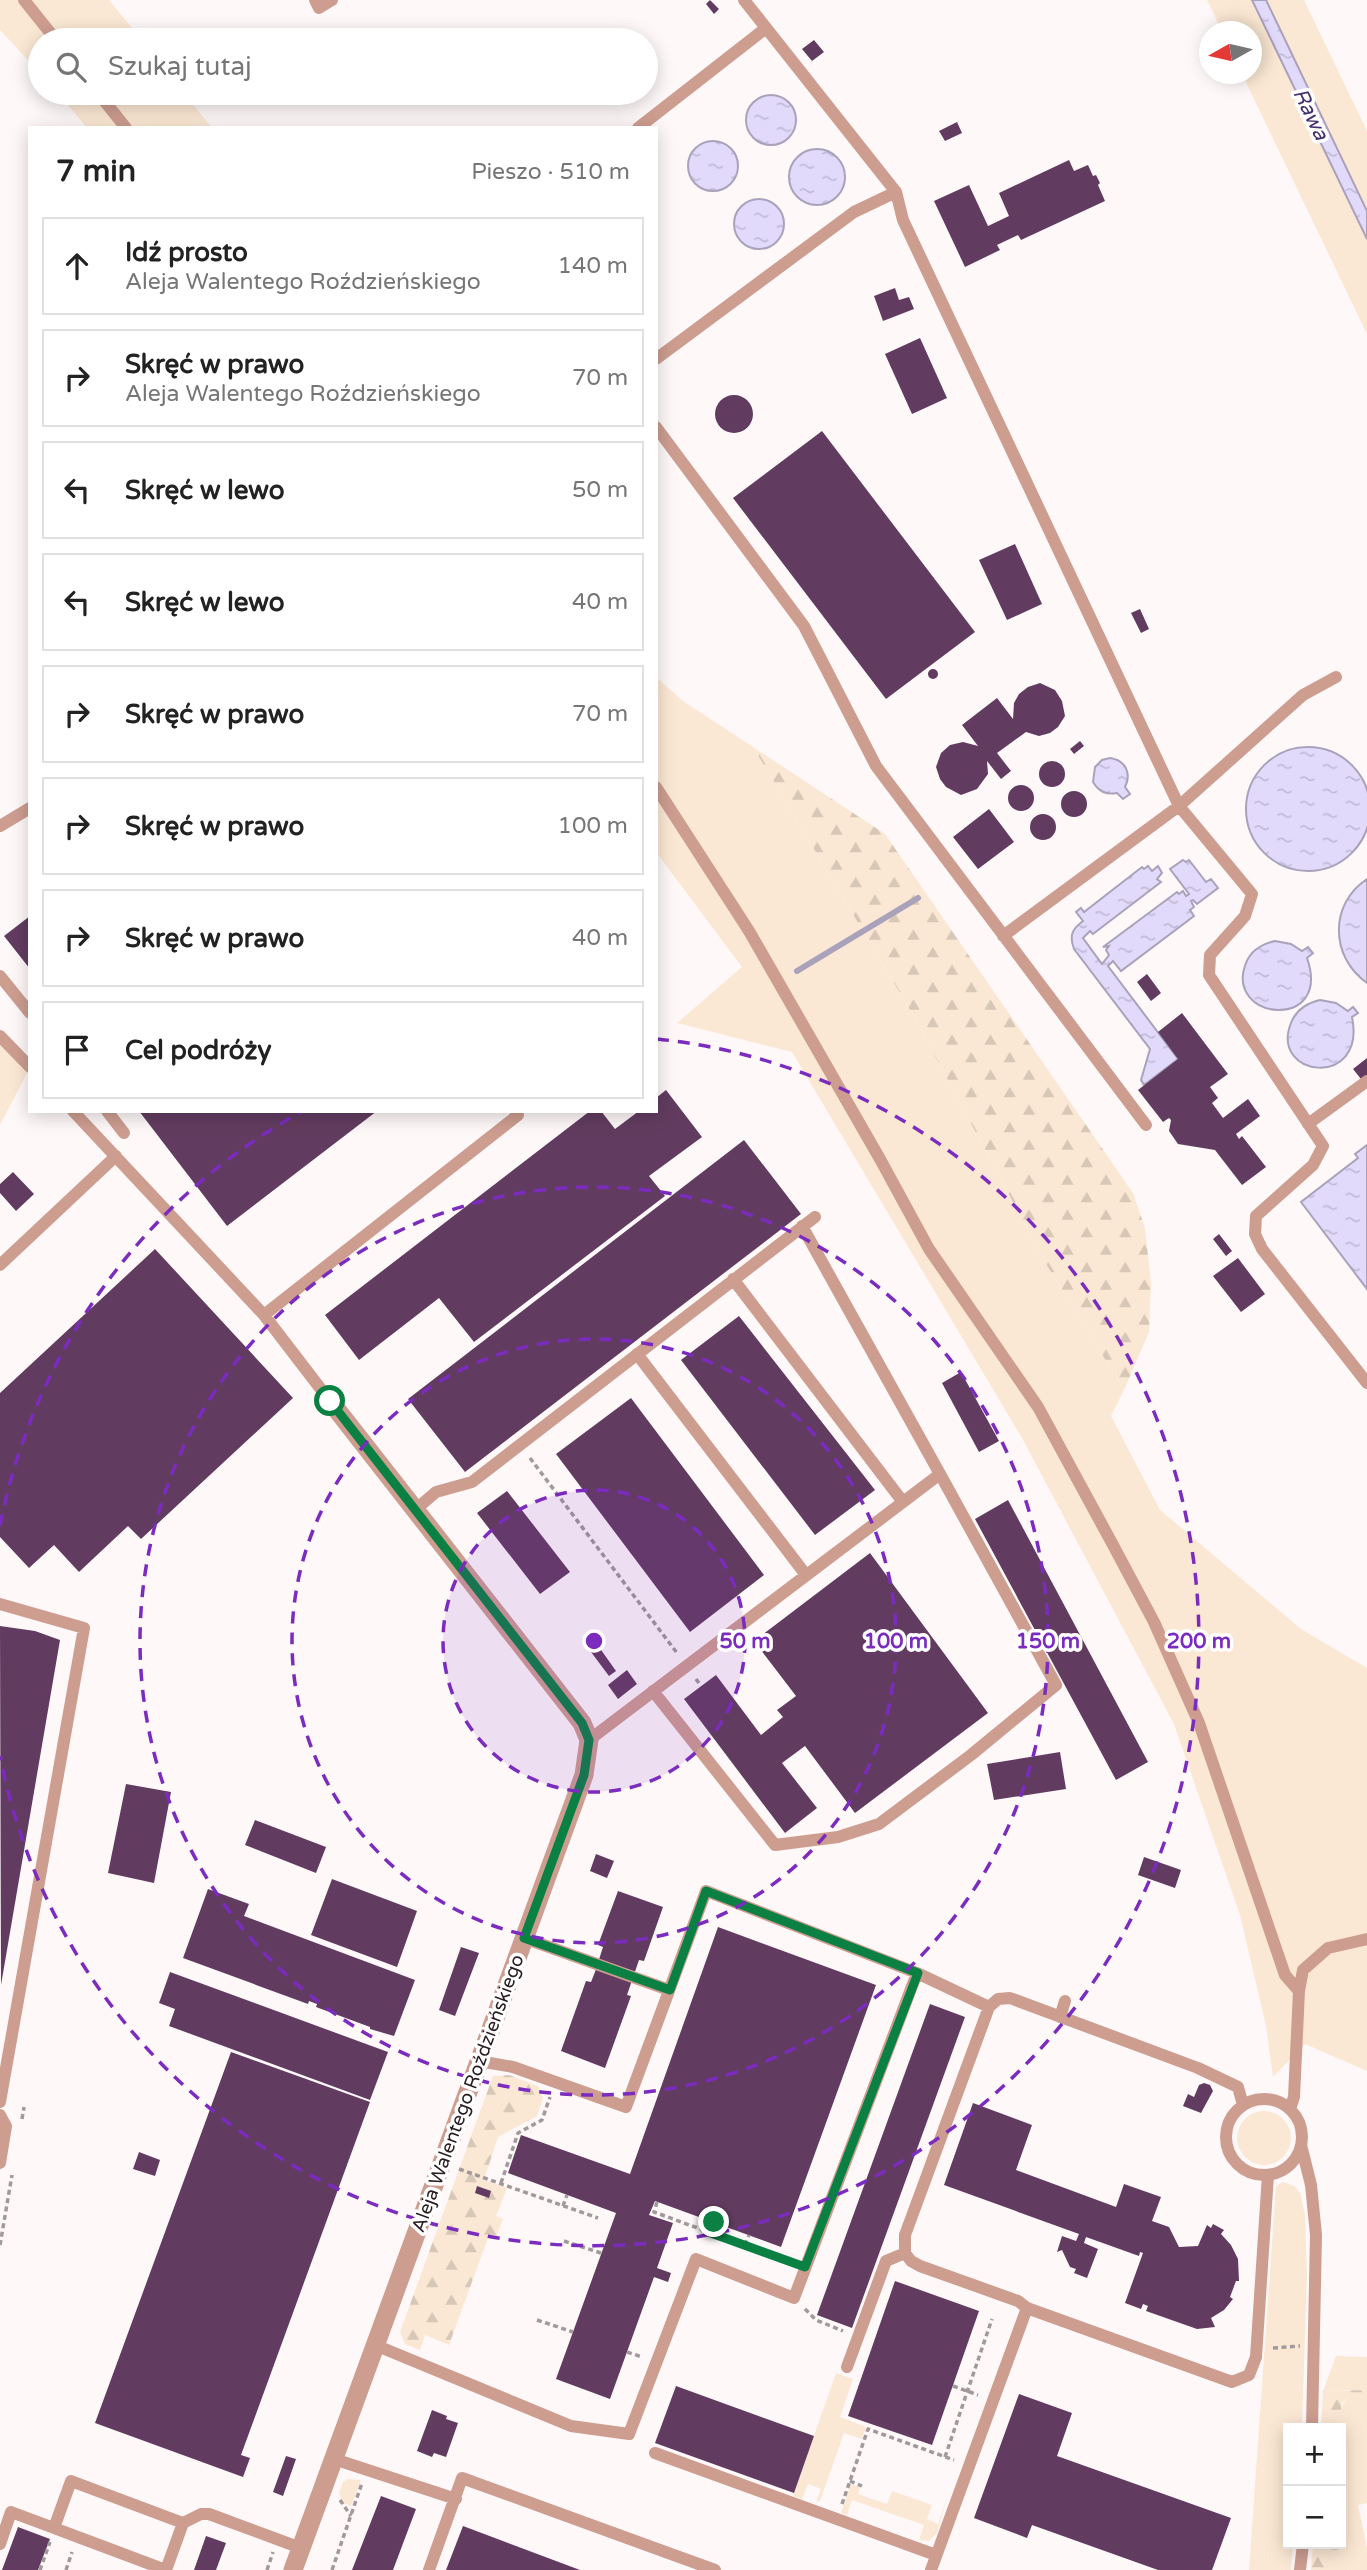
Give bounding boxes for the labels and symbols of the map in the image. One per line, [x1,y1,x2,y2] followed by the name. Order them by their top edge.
[1199,21,1262,84] north arrow
[1287,84,1334,145] water label: Rawa
[314,1385,345,1416] route start
[582,1629,606,1653] centre of rings
[719,1629,771,1654] text: 50 m
[864,1629,928,1654] text: 100 m
[1016,1629,1080,1654] text: 150 m
[1167,1629,1231,1654] text: 200 m
[407,1952,529,2235] street label: Aleja Walentego Roździeńskiego
[698,2206,729,2237] route end

